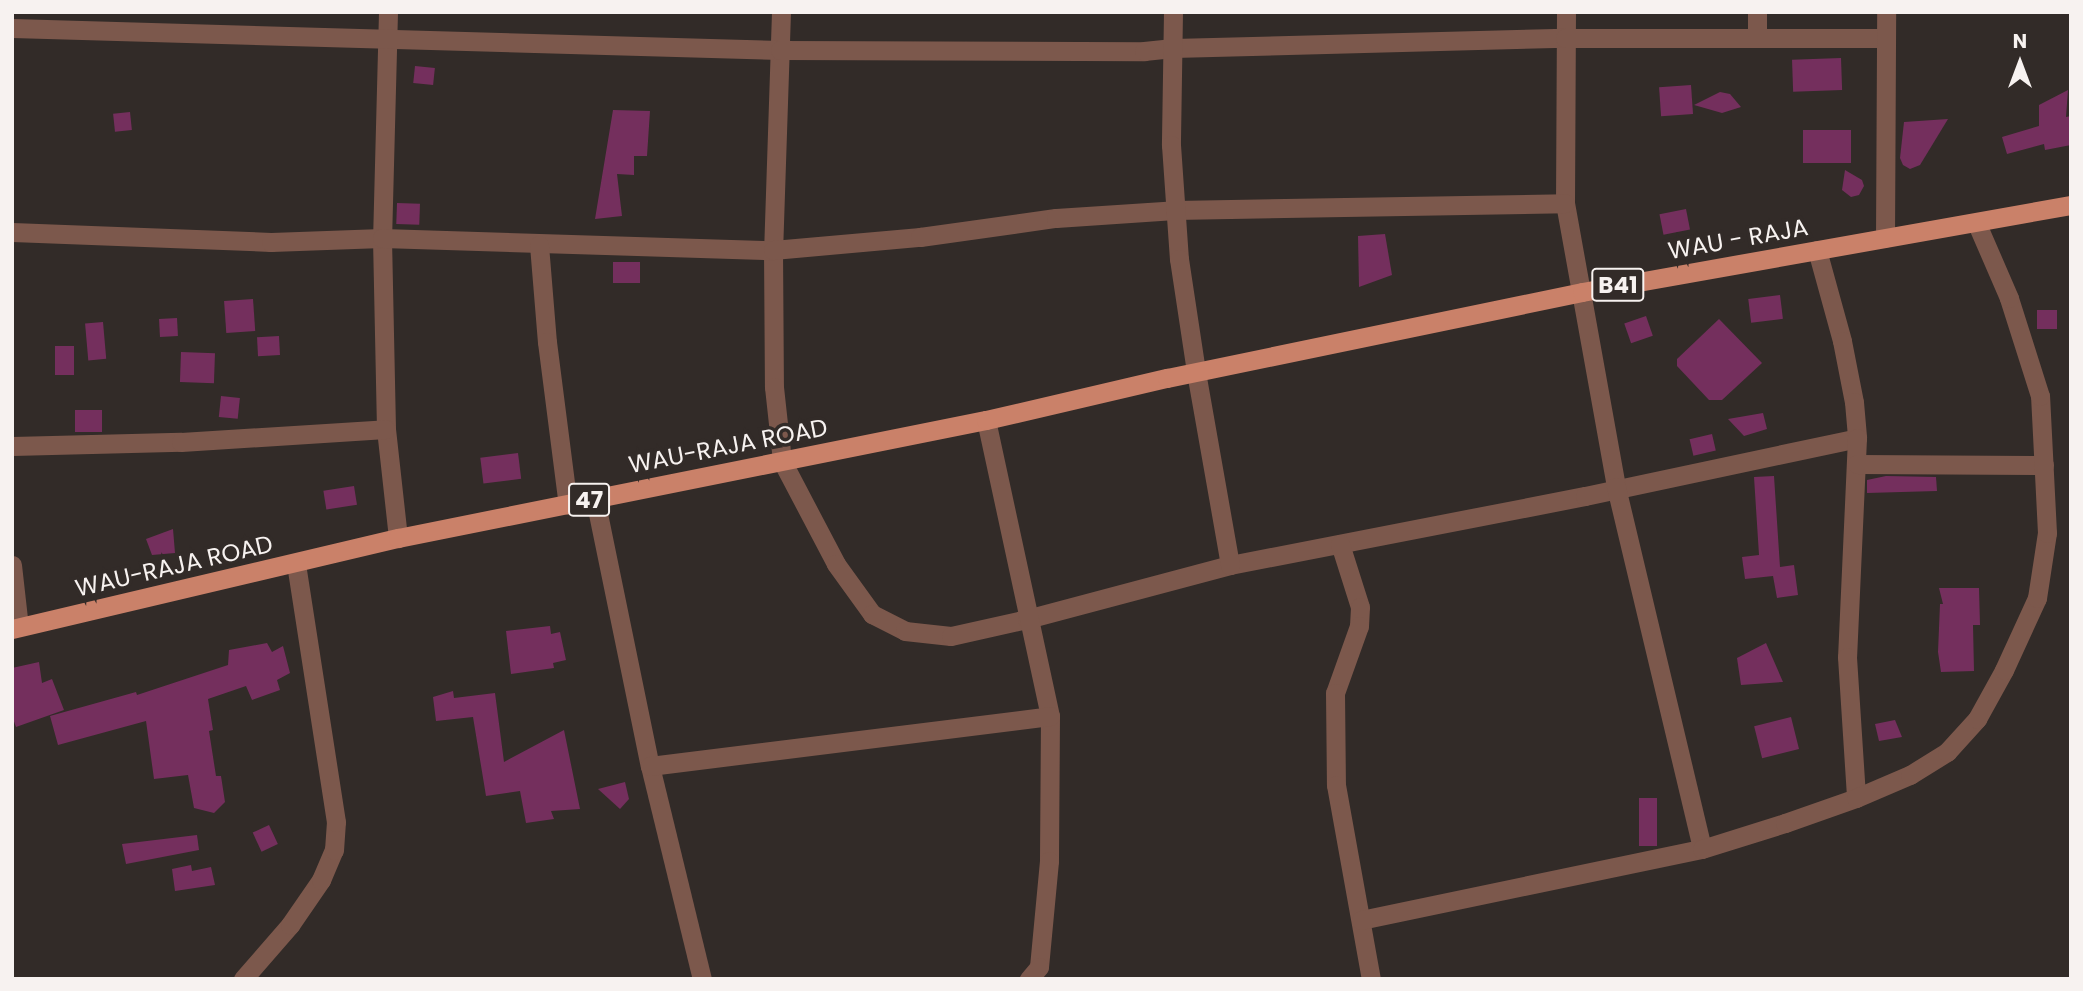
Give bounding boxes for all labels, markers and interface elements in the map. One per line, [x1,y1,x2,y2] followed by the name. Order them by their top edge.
[1985,28,2055,98] north arrow
[2013,28,2027,55] text: N
[1666,213,1810,265] street label: WAU - RAJA
[1590,266,1646,304] road number: B41
[626,413,830,479] street label: WAU-RAJA ROAD
[568,480,610,520] road number: 47
[72,529,276,603] street label: WAU-RAJA ROAD

